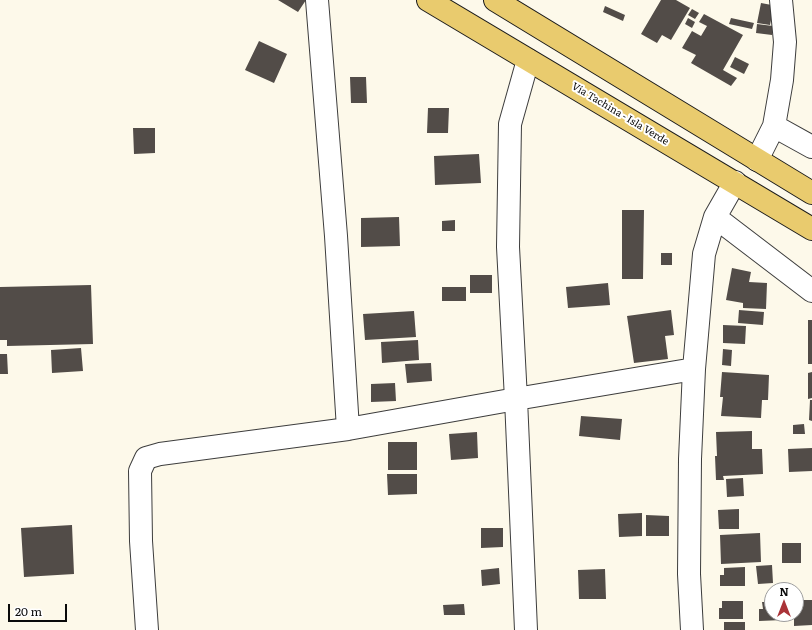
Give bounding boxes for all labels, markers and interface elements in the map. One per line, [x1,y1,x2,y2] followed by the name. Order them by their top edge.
[569,80,671,148] street label: Vía Tachina - Isla Verde
[764,582,804,622] north arrow
[779,583,789,599] text: N
[10,596,69,622] scale bar
[15,602,42,620] text: 20 m

